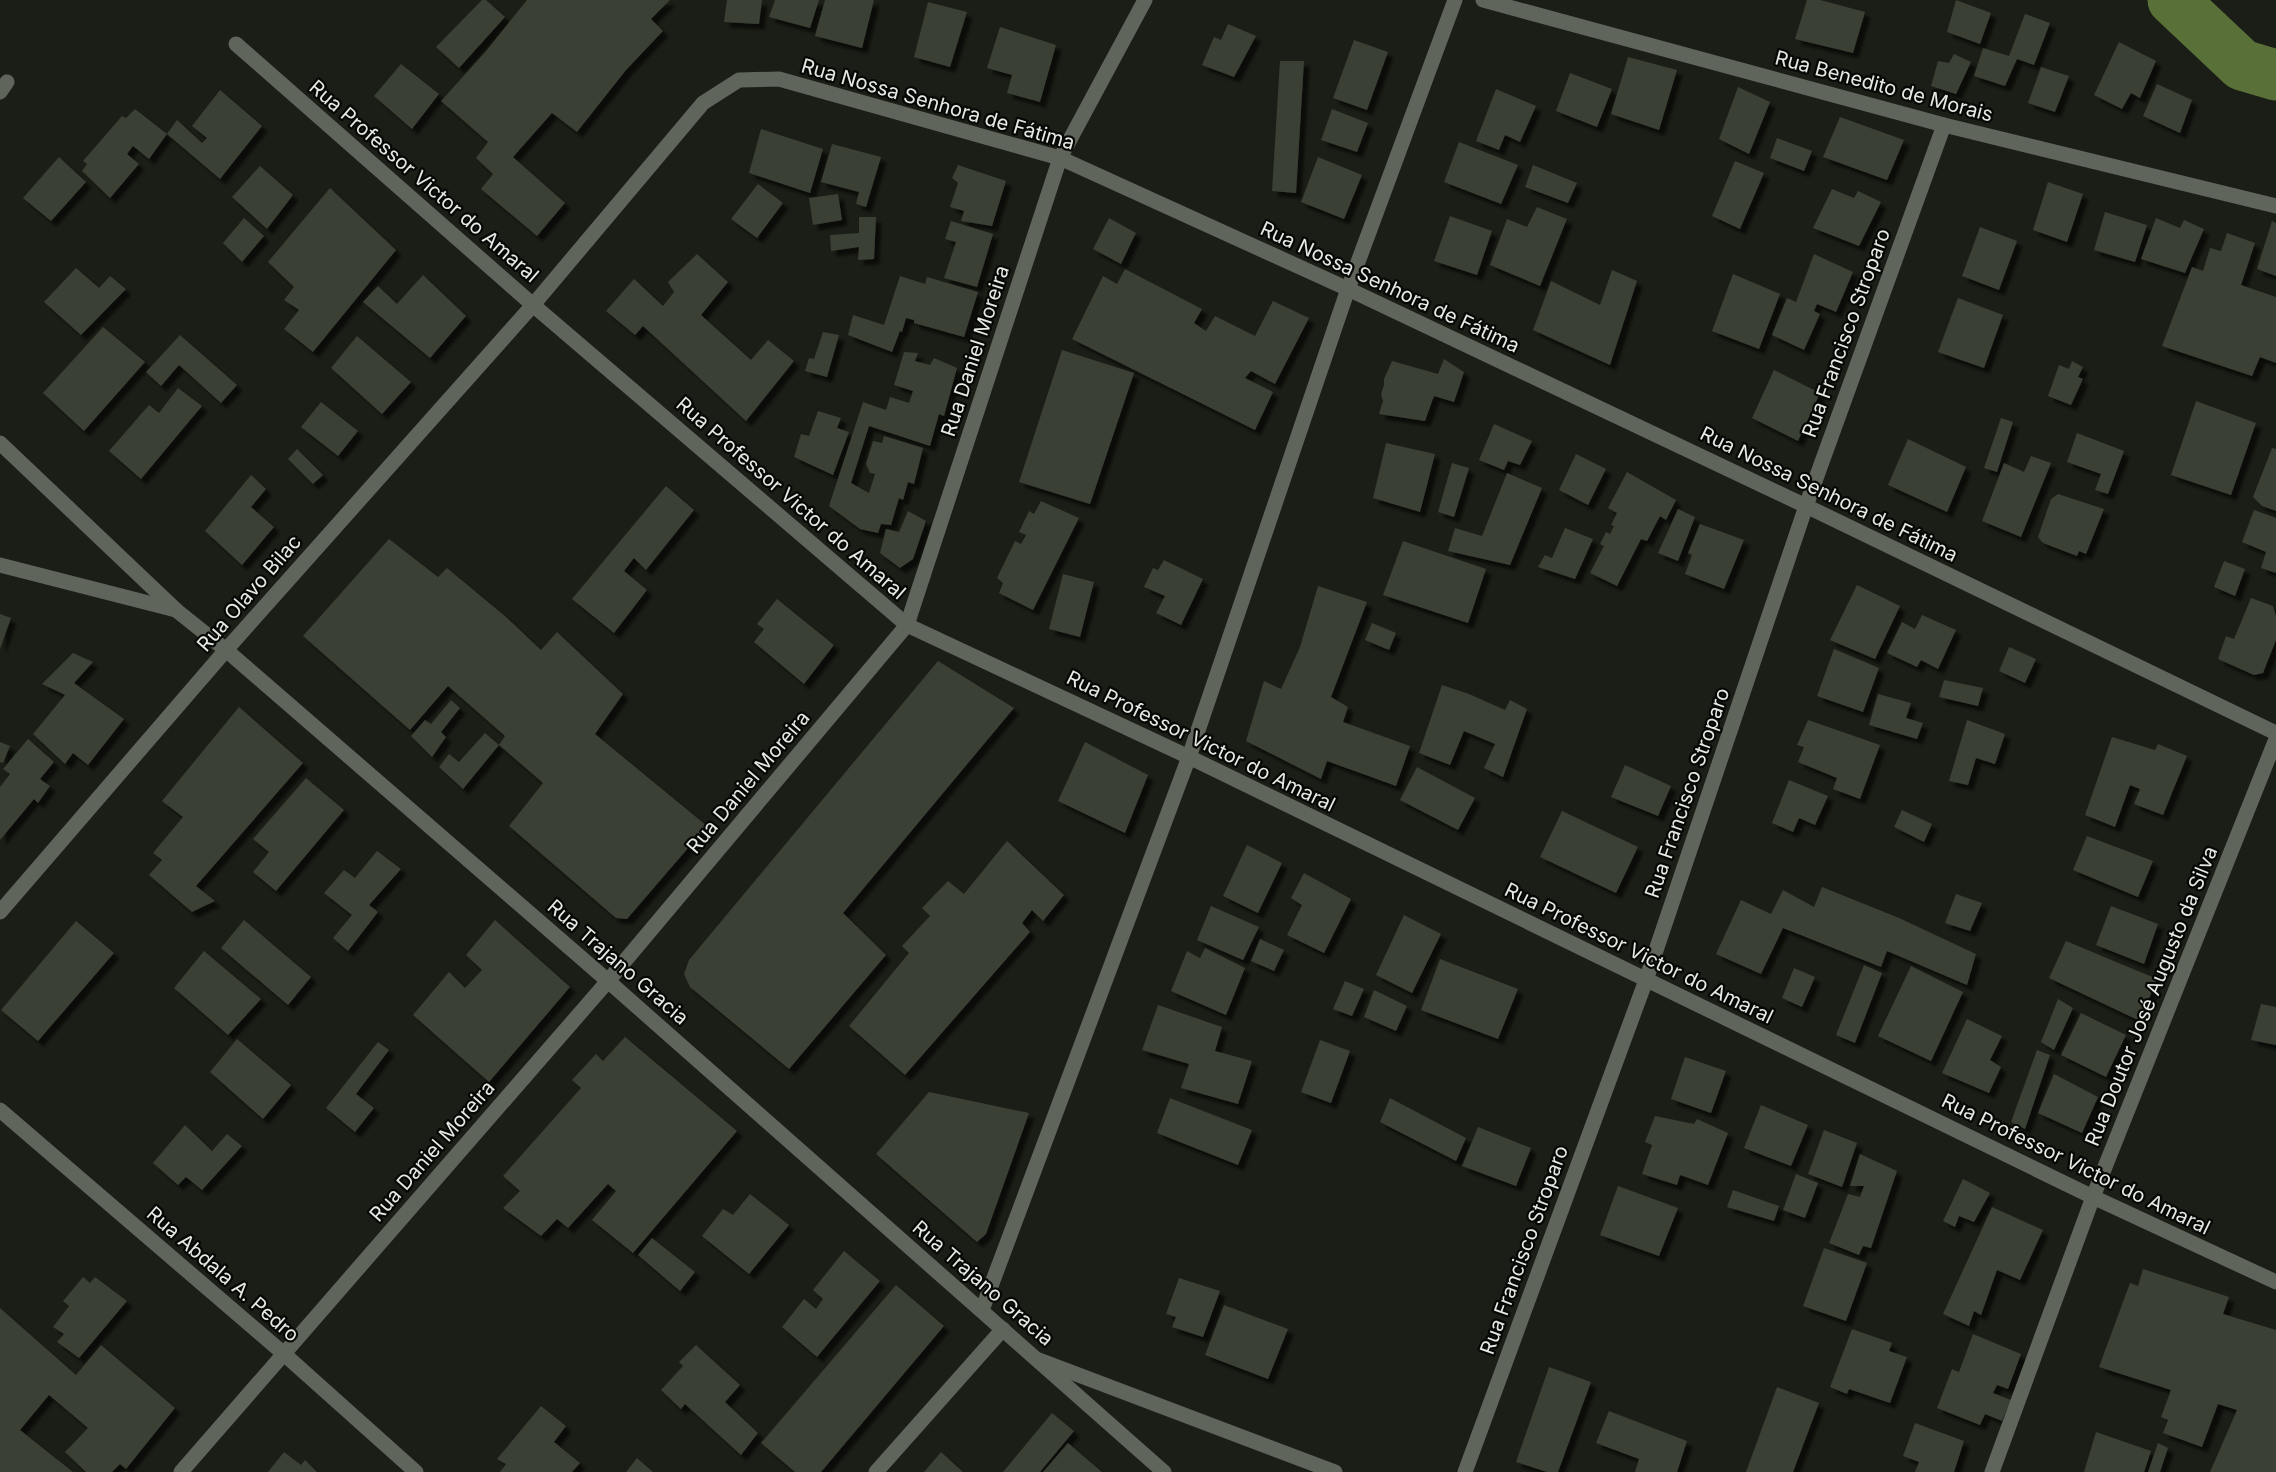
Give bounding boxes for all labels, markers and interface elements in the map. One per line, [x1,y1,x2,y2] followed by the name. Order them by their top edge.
[1772,45,1996,127] street label: Rua Benedito de Morais
[799,53,1077,155] street label: Rua Nossa Senhora de Fátima
[304,75,544,287] street label: Rua Professor Victor do Amaral
[1257,216,1523,358] street label: Rua Nossa Senhora de Fátima
[1797,225,1895,441] street label: Rua Francisco Stroparo
[936,262,1014,440] street label: Rua Daniel Moreira
[671,392,911,604] street label: Rua Professor Victor do Amaral
[1696,421,1962,567] street label: Rua Nossa Senhora de Fátima
[192,530,306,656] street label: Rua Olavo Bilac
[1063,665,1339,817] street label: Rua Professor Victor do Amaral
[1640,685,1734,901] street label: Rua Francisco Stroparo
[681,706,815,858] street label: Rua Daniel Moreira
[2080,843,2222,1149] street label: Rua Doutor José Augusto da Silva
[1501,877,1777,1029] street label: Rua Professor Victor do Amaral
[543,894,693,1030] street label: Rua Trajano Gracia
[364,1076,500,1226] street label: Rua Daniel Moreira
[1938,1088,2214,1240] street label: Rua Professor Victor do Amaral
[1475,1142,1573,1358] street label: Rua Francisco Stroparo
[142,1201,304,1347] street label: Rua Abdala A. Pedro
[908,1215,1058,1351] street label: Rua Trajano Gracia

